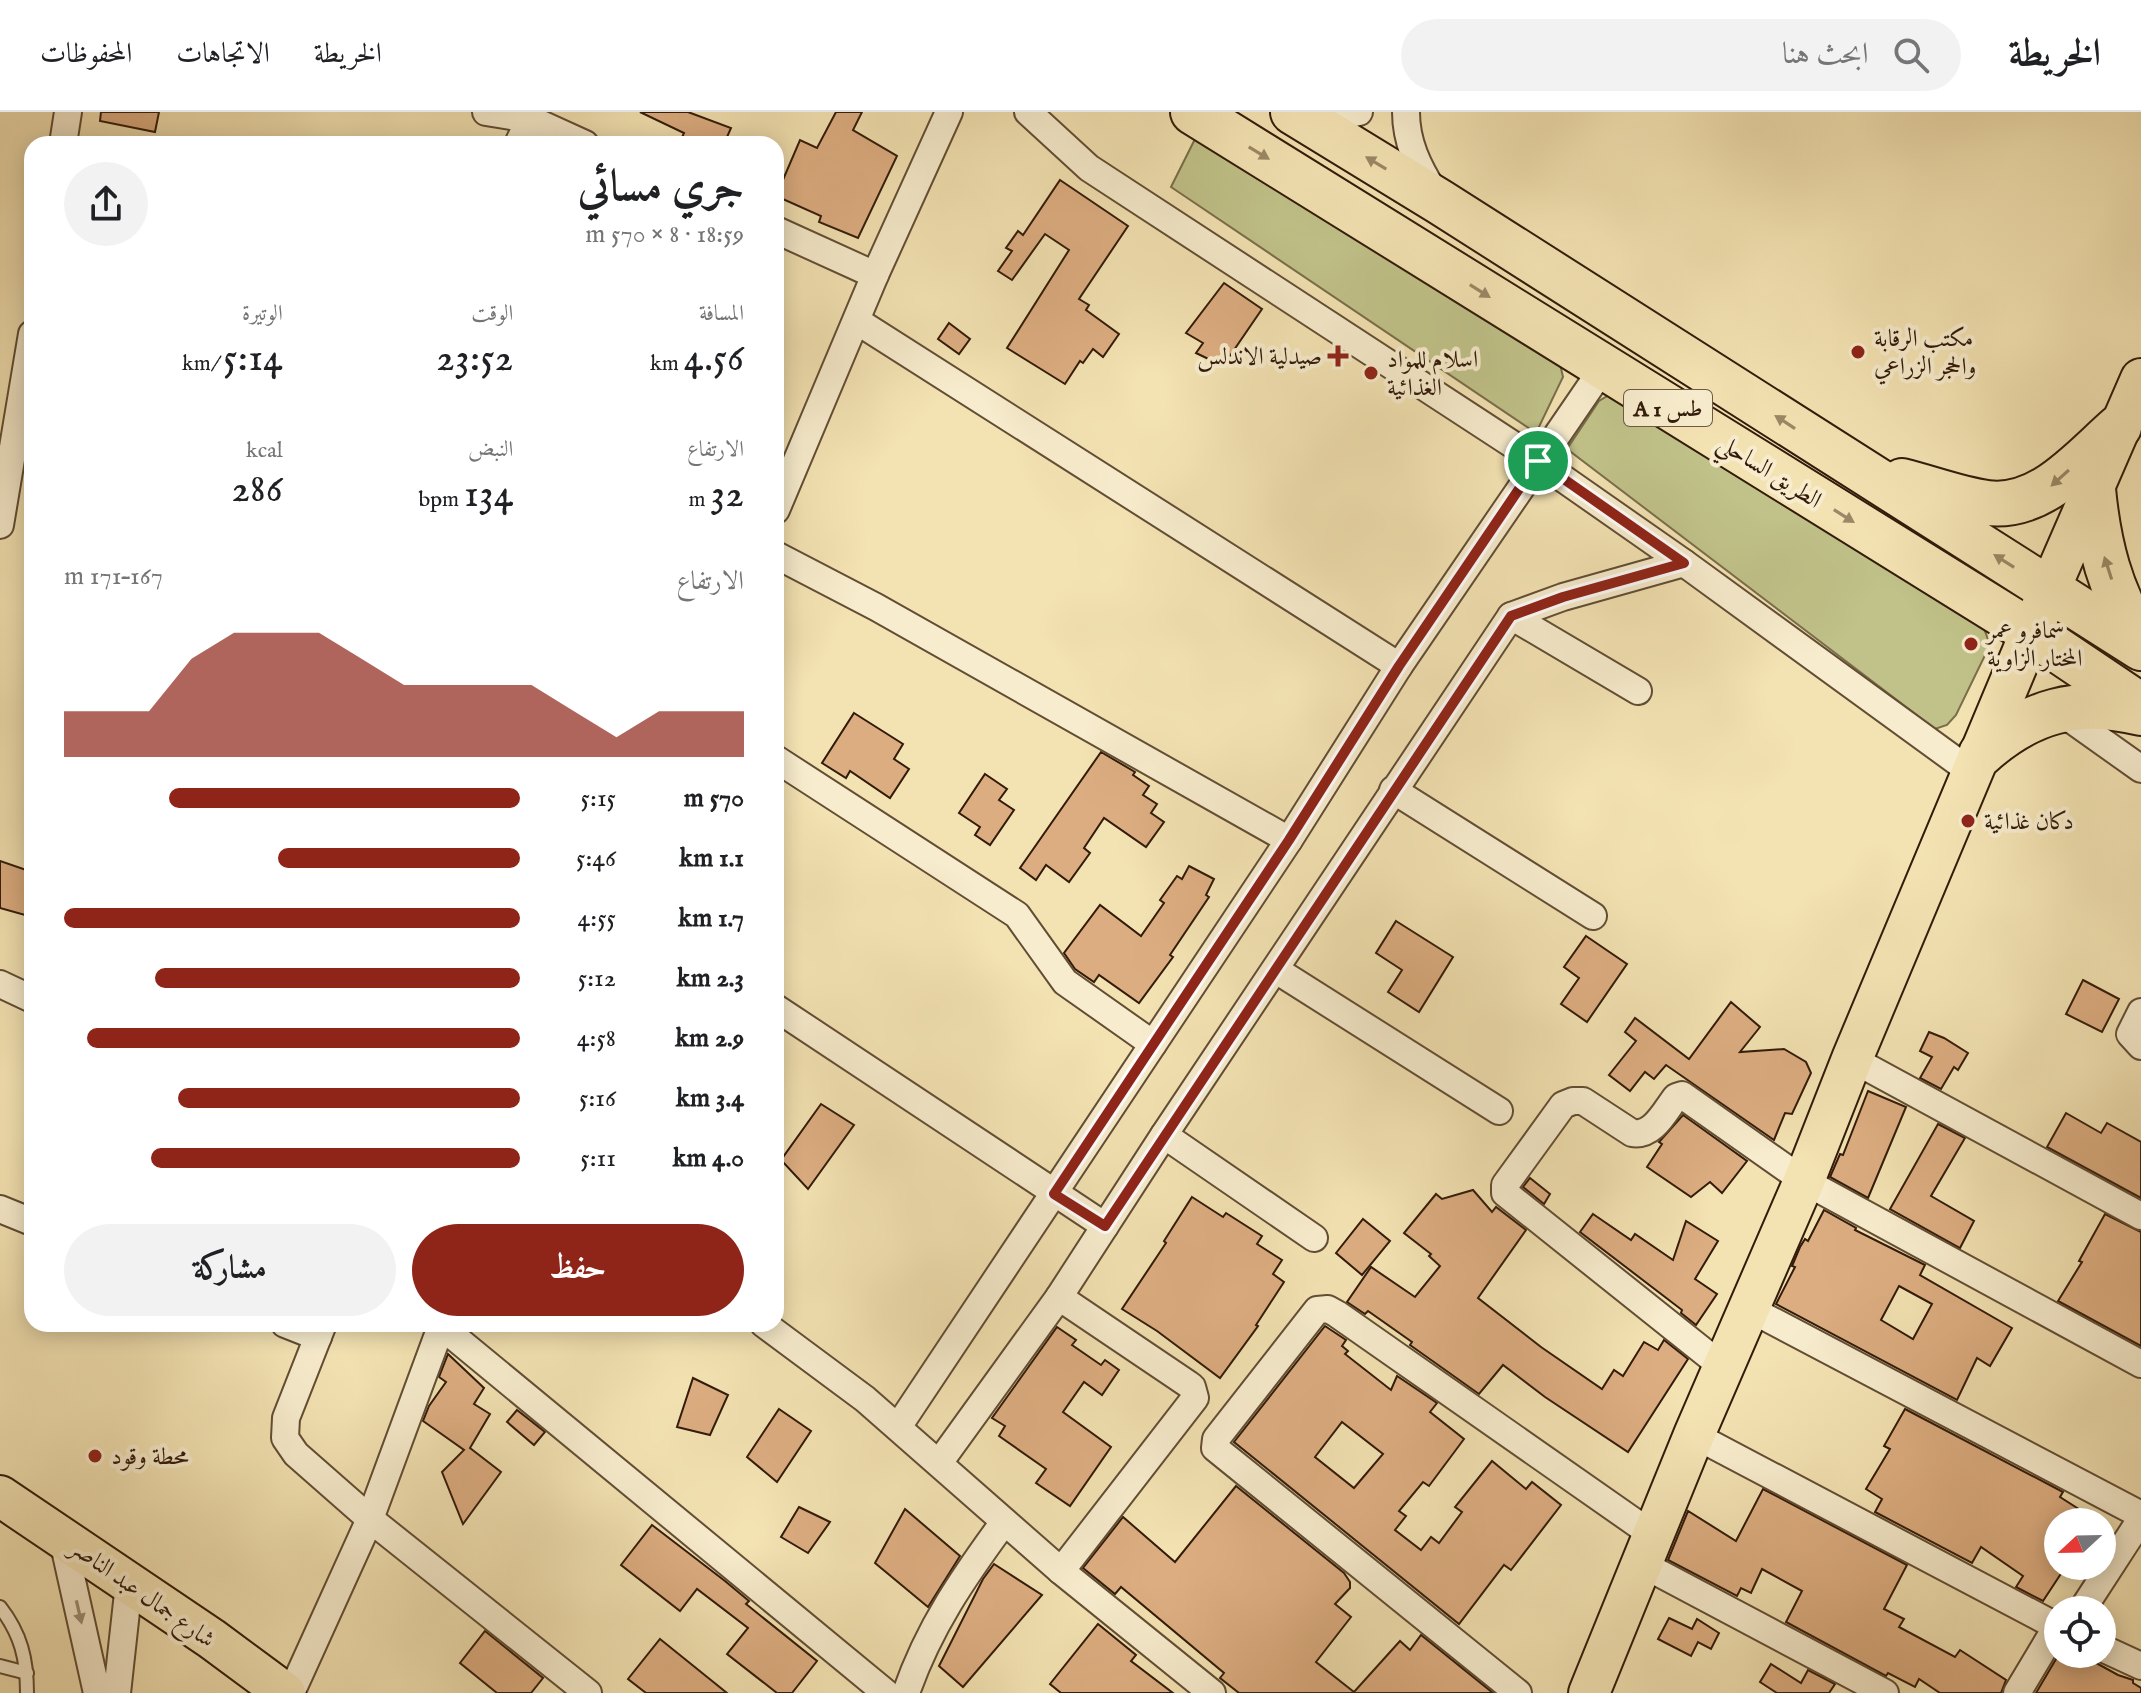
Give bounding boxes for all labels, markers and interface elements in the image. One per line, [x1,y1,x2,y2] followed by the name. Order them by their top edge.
[1401,19,1961,91] search box
[2009,31,2101,79] text: الخريطة
[1889,33,1933,77] icon: search
[1782,36,1869,74] text: ابحث هنا
[40,37,132,72] text: المحفوظات
[176,37,270,72] text: الاتجاهات
[314,37,382,72] text: الخريطة
[1248,145,1270,159] one-way arrow
[1365,156,1387,170] one-way arrow
[578,160,744,216] text: جري مسائي
[64,162,148,246] button: share
[585,218,744,251] text: 18:59 · 8 × 570 m
[1469,283,1491,297] one-way arrow
[242,300,283,328] text: الوتيرة
[471,300,513,328] text: الوقت
[699,300,744,328] text: المسافة
[1874,324,1976,385] place label: مكتب الرقابة والحجر الزراعي
[223,334,283,385] text: 5:14
[436,334,513,385] text: 23:52
[684,334,744,385] text: 4.56
[1197,342,1322,373] place label: صيدلية الاندلس
[1849,343,1867,361] marker: مكتب الرقابة والحجر الزراعي
[1387,345,1478,404] place label: اسلام للمواد الغذائية
[1329,347,1347,365] marker: صيدلية الاندلس
[182,350,223,378] text: /km
[650,350,684,378] text: km
[1362,364,1380,382] marker: اسلام للمواد الغذائية
[1624,390,1712,426] road number: A 1 طس
[1774,414,1795,429] one-way arrow
[1504,427,1572,495] pin
[1708,428,1827,522] street label: الطريق الساحلي
[468,436,513,464] text: النبض
[687,436,744,464] text: الارتفاع
[246,437,283,465] text: kcal
[1516,439,1560,483] icon: arrive
[231,465,283,516] text: 286
[2050,469,2070,487] one-way arrow
[464,470,513,521] text: 134
[710,470,744,521] text: 32
[418,486,464,514] text: bpm
[688,486,710,514] text: m
[1833,509,1854,524] one-way arrow
[1994,553,2015,568] one-way arrow
[2101,556,2113,580] one-way arrow
[64,560,163,593] text: 167–171 m
[677,565,744,598] text: الارتفاع
[1984,616,2082,675] place label: سمافرو عمر المختار الزاوية
[1962,635,1980,653] marker: سمافرو عمر المختار الزاوية
[581,782,616,815] text: 5:15
[684,782,744,815] text: 570 m
[1984,807,2074,838] place label: دكان غذائية
[1959,812,1977,830] marker: دكان غذائية
[576,842,616,875] text: 5:46
[679,842,744,875] text: 1.1 km
[578,902,616,935] text: 4:55
[678,902,744,935] text: 1.7 km
[578,962,616,995] text: 5:12
[677,962,744,995] text: 2.3 km
[577,1022,616,1055] text: 4:58
[675,1022,744,1055] text: 2.9 km
[579,1082,616,1115] text: 5:16
[676,1082,744,1115] text: 3.4 km
[580,1142,616,1175] text: 5:11
[673,1142,744,1175] text: 4.0 km
[64,1224,396,1316] button: مشاركة
[412,1224,744,1316] button: حفظ
[111,1442,189,1473] place label: محطة وقود
[86,1447,104,1465] marker: محطة وقود
[2044,1508,2116,1580] north arrow
[2044,1508,2116,1668] map controls
[59,1531,221,1658] street label: شارع جمال عبد الناصر
[2044,1596,2116,1668] button: locate
[73,1600,85,1625] one-way arrow

